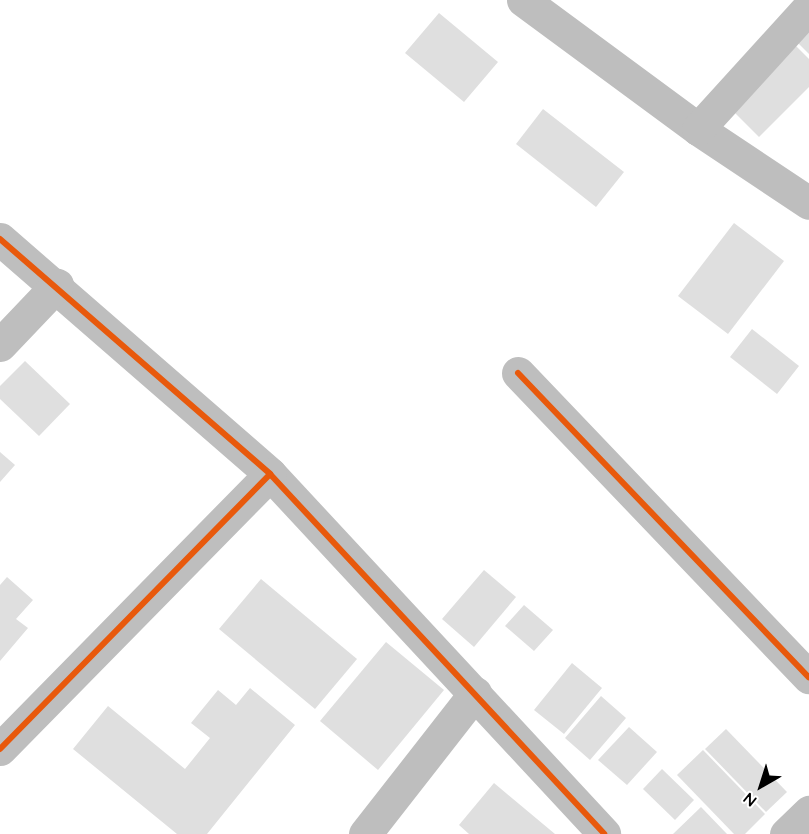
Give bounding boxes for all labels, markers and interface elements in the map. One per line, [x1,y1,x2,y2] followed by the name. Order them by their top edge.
[731,756,791,816] north arrow
[739,789,761,811] text: N

